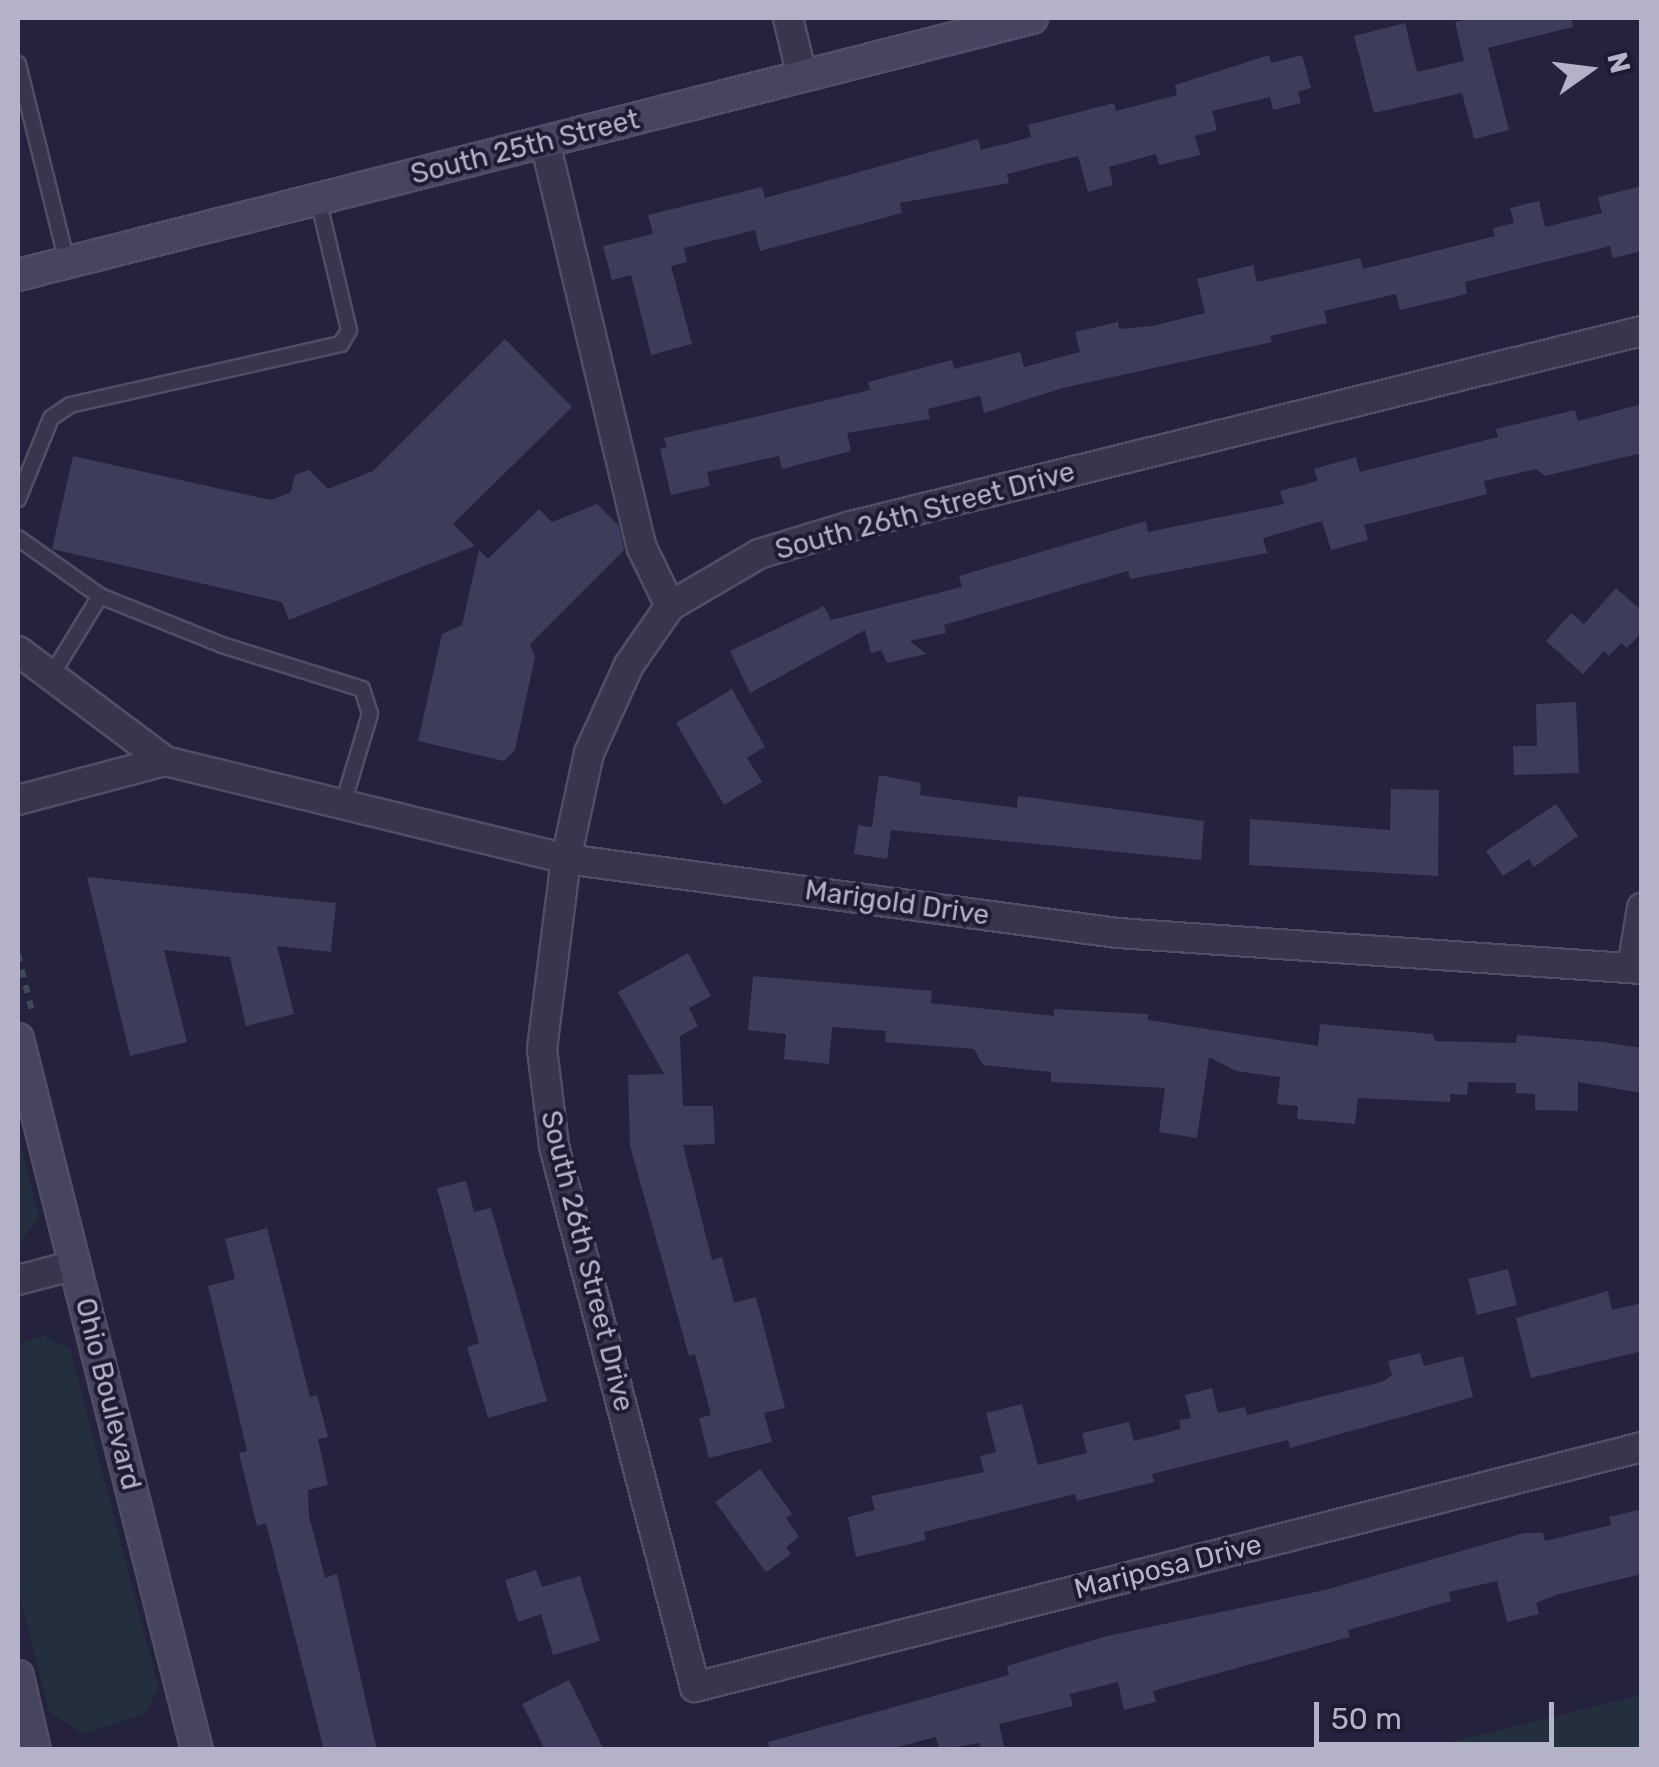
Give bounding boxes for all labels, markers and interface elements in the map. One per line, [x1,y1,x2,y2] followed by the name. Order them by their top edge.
[1539,20,1639,120] north arrow
[1600,49,1637,76] text: N
[407,102,643,192] street label: South 25th Street
[772,455,1078,567] street label: South 26th Street Drive
[803,873,991,933] street label: Marigold Drive
[533,1107,641,1415] street label: South 26th Street Drive
[68,1294,148,1494] street label: Ohio Boulevard
[1071,1527,1265,1607] street label: Mariposa Drive
[1319,1682,1559,1744] scale bar
[1331,1701,1402,1737] text: 50 m

